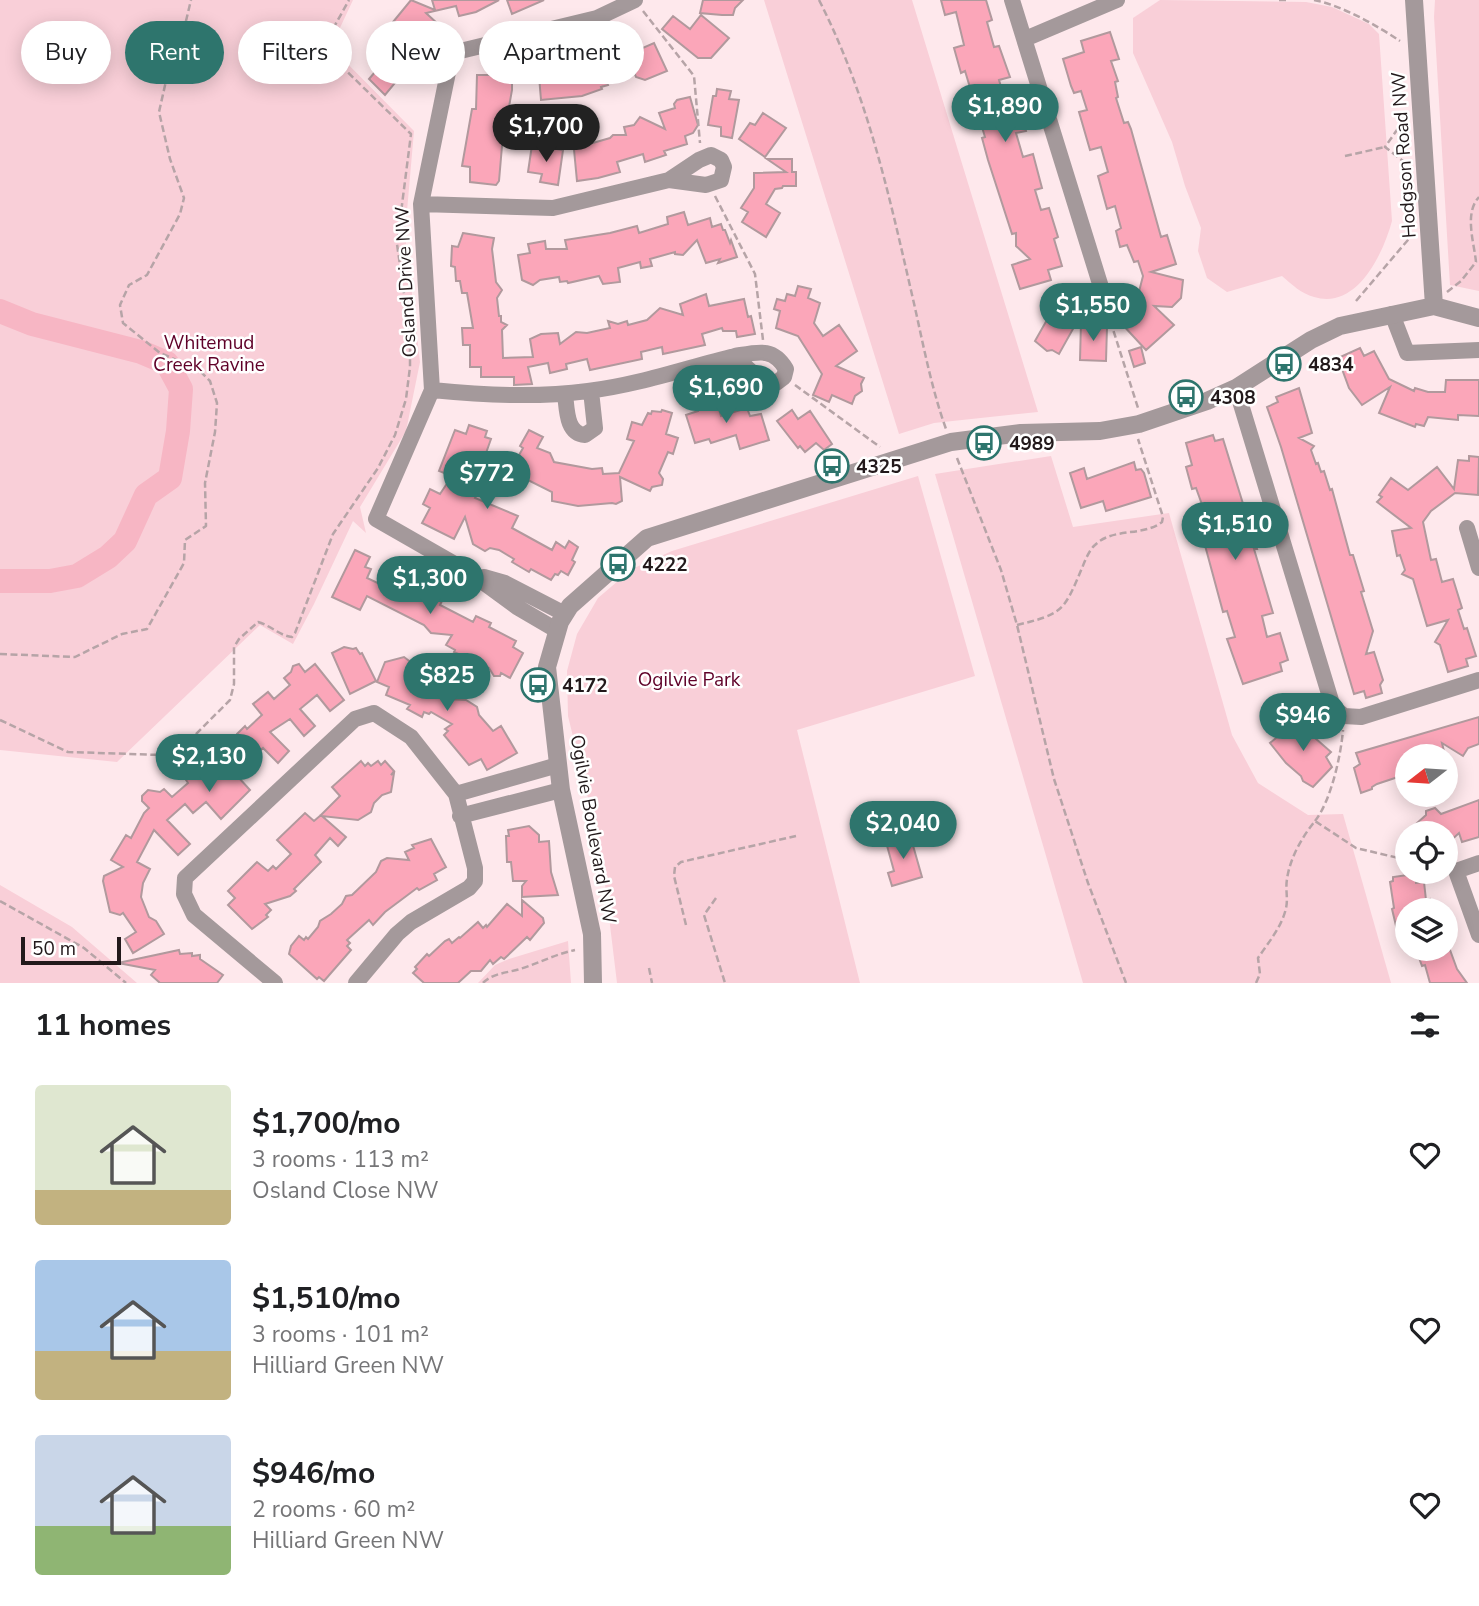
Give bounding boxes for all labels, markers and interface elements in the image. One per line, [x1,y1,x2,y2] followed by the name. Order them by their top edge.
[21,21,111,84] chip: Buy
[125,21,224,84] chip: Rent
[238,21,352,84] chip: Filters
[366,21,465,84] chip: New
[479,21,644,84] chip: Apartment
[1385,71,1423,239] street label: Hodgson Road NW
[948,85,1062,144] pin: $1,890
[968,91,1042,122] text: $1,890
[489,104,603,164] pin: $1,700
[509,111,583,142] text: $1,700
[389,206,423,358] street label: Osland Drive NW
[1036,284,1150,343] pin: $1,550
[1056,290,1130,321] text: $1,550
[153,330,265,378] park label: Whitemud Creek Ravine
[1265,345,1303,383] bus stop icon: 4834
[1308,352,1354,378] place label: 4834
[669,366,783,425] pin: $1,690
[689,372,763,403] text: $1,690
[1167,378,1205,416] bus stop icon: 4308
[1210,385,1256,411] place label: 4308
[965,424,1003,462] bus stop icon: 4989
[1009,431,1055,457] place label: 4989
[813,447,851,485] bus stop icon: 4325
[446,452,528,511] pin: $772
[856,454,902,480] place label: 4325
[459,458,515,489] text: $772
[1178,503,1292,562] pin: $1,510
[1198,509,1272,540] text: $1,510
[599,545,637,583] bus stop icon: 4222
[642,552,688,578] place label: 4222
[373,556,487,616] pin: $1,300
[393,563,467,594] text: $1,300
[406,654,488,713] pin: $825
[419,660,475,691] text: $825
[519,666,557,704] bus stop icon: 4172
[638,667,741,693] park label: Ogilvie Park
[562,673,608,699] place label: 4172
[1262,694,1344,753] pin: $946
[1275,700,1331,731] text: $946
[564,733,622,926] street label: Ogilvie Boulevard NW
[152,734,266,794] pin: $2,130
[172,741,246,772] text: $2,130
[1395,744,1458,807] north arrow
[1395,744,1458,961] map controls
[846,802,960,861] pin: $2,040
[866,808,940,839] text: $2,040
[1395,821,1458,884] button: locate
[1395,898,1458,961] button: layers
[21,934,121,966] scale bar
[32,936,76,962] text: 50 m
[35,1005,171,1046] text: 11 homes
[1406,1006,1444,1044] icon: filters
[252,1103,401,1144] text: $1,700/mo
[91,1113,175,1197] icon: home
[1406,1136,1444,1174] icon: heart
[252,1144,429,1175] text: 3 rooms · 113 m²
[252,1175,439,1206] text: Osland Close NW
[252,1278,401,1319] text: $1,510/mo
[91,1288,175,1372] icon: home
[1406,1311,1444,1349] icon: heart
[252,1319,429,1350] text: 3 rooms · 101 m²
[252,1350,444,1381] text: Hilliard Green NW
[252,1453,375,1494] text: $946/mo
[91,1463,175,1547] icon: home
[1406,1486,1444,1524] icon: heart
[252,1494,415,1525] text: 2 rooms · 60 m²
[252,1525,444,1556] text: Hilliard Green NW

